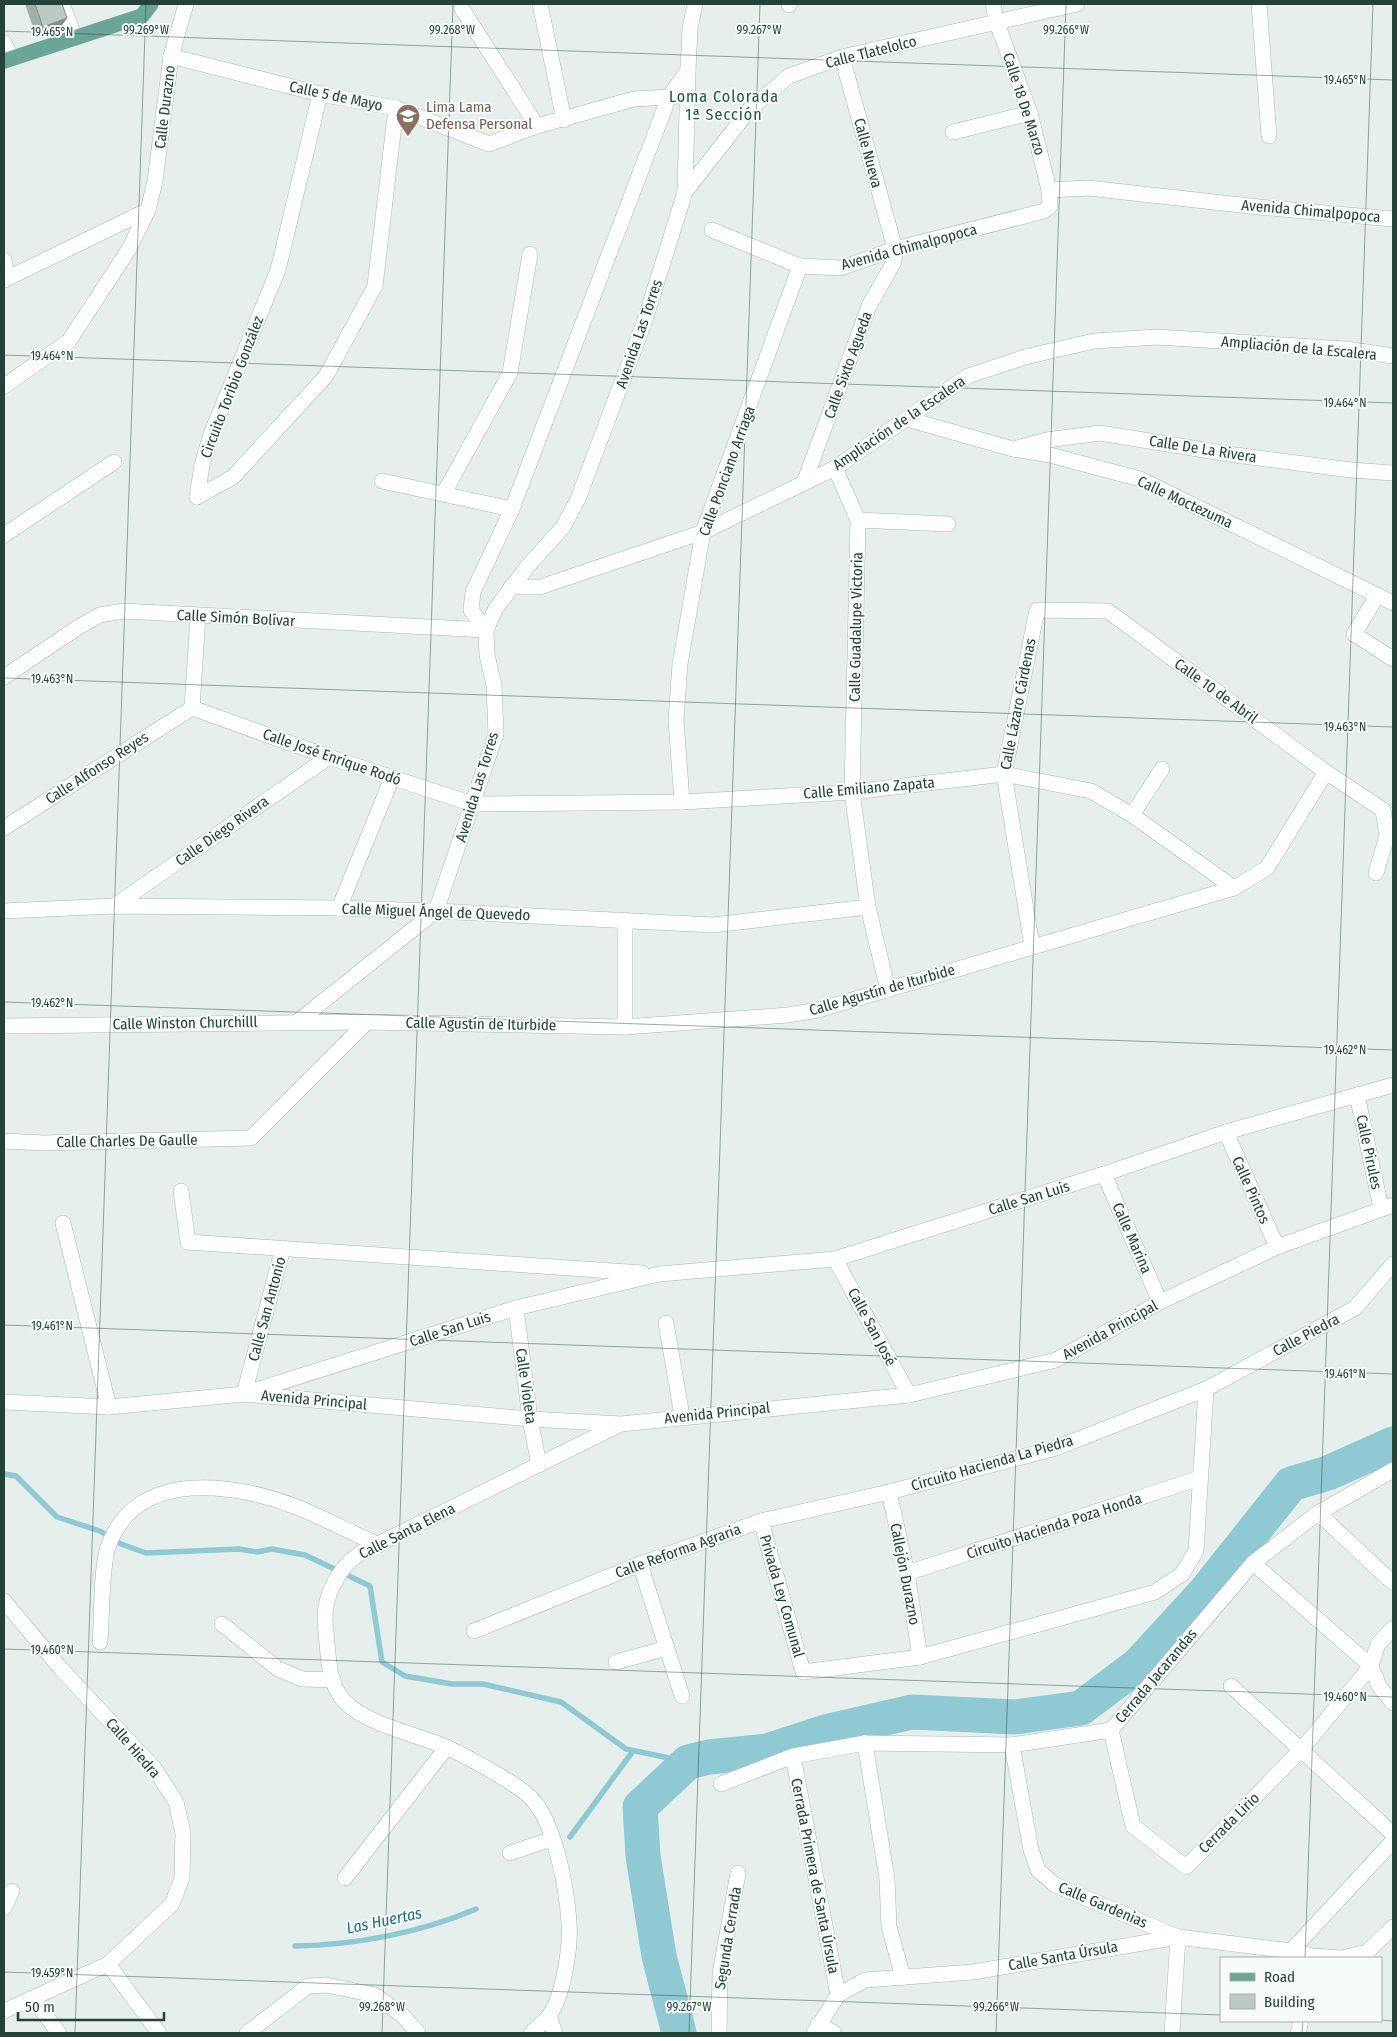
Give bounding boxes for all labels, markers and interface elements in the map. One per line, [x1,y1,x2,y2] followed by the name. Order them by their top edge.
[123,23,169,37] text: 99.269°W
[429,23,475,37] text: 99.268°W
[737,23,781,37] text: 99.267°W
[1043,23,1089,37] text: 99.266°W
[31,25,73,39] text: 19.465°N
[824,32,919,72] street label: Calle Tlatelolco
[999,50,1049,158] street label: Calle 18 De Marzo
[151,64,179,150] street label: Calle Durazno
[1324,73,1366,87] text: 19.465°N
[288,77,385,115] street label: Calle 5 de Mayo
[669,87,779,124] district label: Loma Colorada 1ª Sección
[426,98,532,133] place label: Lima Lama Defensa Personal
[395,103,421,137] school or university icon: Lima Lama Defensa Personal
[850,116,886,190] street label: Calle Nueva
[1241,196,1381,226] street label: Avenida Chimalpopoca
[839,220,979,274] street label: Avenida Chimalpopoca
[612,277,666,391] street label: Avenida Las Torres
[820,309,876,421] street label: Calle Sixto Agueda
[197,313,267,461] street label: Circuito Toribio González
[1221,332,1377,364] street label: Ampliación de la Escalera
[30,349,74,363] text: 19.464°N
[829,372,969,474] street label: Ampliación de la Escalera
[1323,396,1367,410] text: 19.464°N
[695,404,759,538] street label: Calle Ponciano Arriaga
[1148,432,1258,466] street label: Calle De La Rivera
[1135,472,1235,532] street label: Calle Moctezuma
[846,552,866,702] street label: Calle Guadalupe Victoria
[176,606,296,630] street label: Calle Simón Bolívar
[996,637,1040,771] street label: Calle Lázaro Cárdenas
[1171,655,1261,727] street label: Calle 10 de Abril
[31,672,73,686] text: 19.463°N
[1324,720,1366,734] text: 19.463°N
[260,725,404,789] street label: Calle José Enrique Rodó
[42,728,152,808] street label: Calle Alfonso Reyes
[452,730,502,844] street label: Avenida Las Torres
[803,773,935,803] street label: Calle Emiliano Zapata
[172,792,272,870] street label: Calle Diego Rivera
[341,900,531,924] street label: Calle Miguel Ángel de Quevedo
[807,961,957,1019] street label: Calle Agustín de Iturbide
[31,996,73,1010] text: 19.462°N
[112,1013,258,1033] street label: Calle Winston Churchilll
[405,1014,557,1034] street label: Calle Agustín de Iturbide
[1324,1043,1366,1057] text: 19.462°N
[1352,1113,1386,1191] street label: Calle Pirules
[56,1131,198,1151] street label: Calle Charles De Gaulle
[1228,1153,1274,1227] street label: Calle Pintos
[986,1177,1072,1219] street label: Calle San Luis
[1108,1200,1156,1276] street label: Calle Marina
[244,1255,290,1363] street label: Calle San Antonio
[844,1285,900,1369] street label: Calle San José
[1059,1296,1161,1364] street label: Avenida Principal
[407,1307,493,1351] street label: Calle San Luis
[1270,1310,1342,1360] street label: Calle Piedra
[31,1319,73,1333] text: 19.461°N
[512,1347,540,1425] street label: Calle Violeta
[1324,1367,1366,1381] text: 19.461°N
[260,1386,368,1414] street label: Avenida Principal
[663,1398,771,1428] street label: Avenida Principal
[909,1431,1075,1495] street label: Circuito Hacienda La Piedra
[964,1489,1144,1563] street label: Circuito Hacienda Poza Honda
[356,1499,458,1563] street label: Calle Santa Elena
[613,1520,743,1582] street label: Calle Reforma Agraria
[886,1522,924,1627] street label: Callejón Durazno
[756,1533,808,1659] street label: Privada Ley Comunal
[1111,1625,1201,1727] street label: Cerrada Jacarandas
[30,1643,74,1657] text: 19.460°N
[1323,1690,1367,1704] text: 19.460°N
[102,1714,164,1782] street label: Calle Hiedra
[787,1777,843,1975] street label: Cerrada Primera de Santa Úrsula
[1195,1789,1263,1857] street label: Cerrada Lirio
[1056,1878,1150,1932] street label: Calle Gardenias
[711,1885,745,1991] street label: Segunda Cerrada
[345,1903,424,1938] water label: Las Huertas
[1007,1937,1119,1975] street label: Calle Santa Úrsula
[1220,1957,1382,2022] legend
[31,1966,73,1980] text: 19.459°N
[1264,1968,1295,1986] text: Road
[18,1990,164,2022] scale bar
[1264,1993,1315,2011] text: Building
[25,1998,55,2016] text: 50 m
[359,2000,405,2014] text: 99.268°W
[667,2000,711,2014] text: 99.267°W
[973,2000,1019,2014] text: 99.266°W

